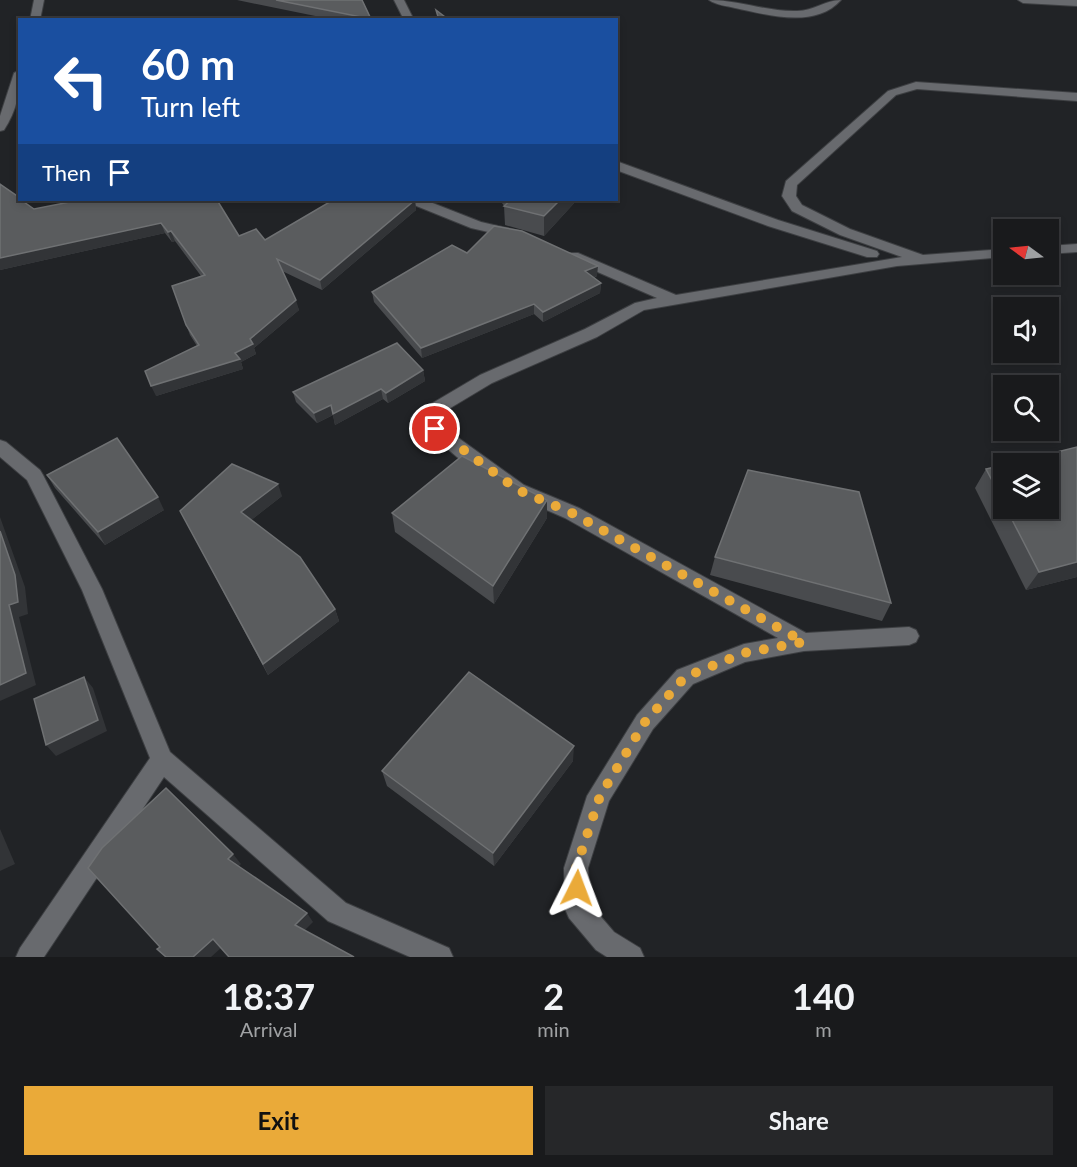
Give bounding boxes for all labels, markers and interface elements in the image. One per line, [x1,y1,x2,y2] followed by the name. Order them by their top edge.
[141,39,235,89] text: 60 m
[42,42,120,120] icon: left
[141,90,240,123] text: Turn left
[103,156,136,189] icon: arrive
[42,159,91,186] text: Then
[993,219,1059,285] north arrow
[993,219,1059,519] map controls
[993,297,1059,363] button: sound
[993,375,1059,441] button: search
[409,403,460,454] pin
[418,412,451,445] icon: arrive
[993,453,1059,519] button: layers
[545,856,609,920] position arrow
[222,974,315,1018] text: 18:37
[543,974,564,1018] text: 2
[792,974,855,1018] text: 140
[240,1017,297,1041] text: Arrival
[537,1017,570,1041] text: min
[815,1017,832,1041] text: m
[24,1086,533,1155] button: Exit
[545,1086,1053,1155] button: Share

